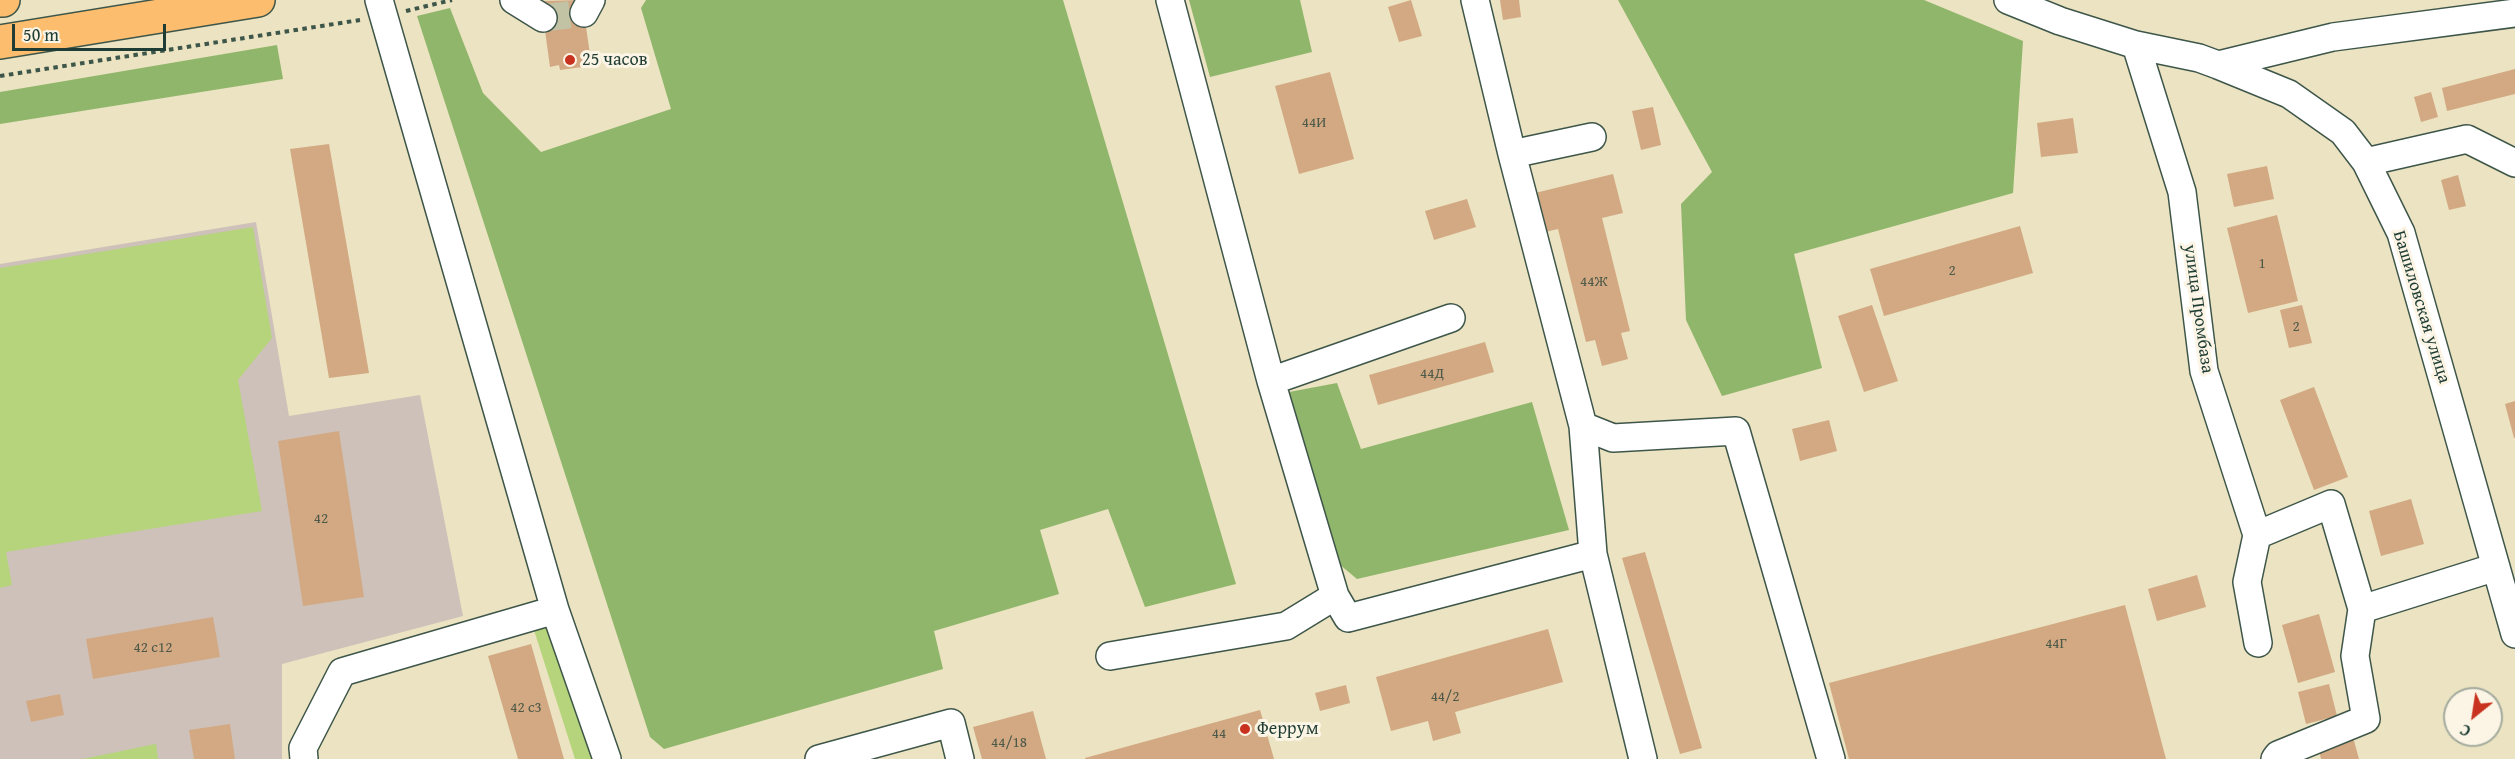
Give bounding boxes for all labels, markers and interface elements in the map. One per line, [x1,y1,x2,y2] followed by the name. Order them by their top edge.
[15,12,170,50] scale bar
[23,21,59,48] text: 50 m
[582,49,647,71] place label: 25 часов
[563,53,577,67] marker: 25 часов
[1302,114,1326,132] house number: 44И
[2387,228,2455,386] street label: Башиловская улица
[2178,243,2218,375] street label: улица Промбаза
[2258,255,2266,273] house number: 1
[1948,262,1956,280] house number: 2
[1580,273,1608,291] house number: 44Ж
[2292,318,2300,336] house number: 2
[1420,365,1444,383] house number: 44Д
[314,510,328,528] house number: 42
[2045,635,2067,653] house number: 44Г
[134,639,172,657] house number: 42 с12
[2443,687,2503,747] north arrow
[1431,688,1459,706] house number: 44/2
[510,699,542,717] house number: 42 с3
[1257,718,1319,740] place label: Феррум
[2455,718,2475,744] text: С
[1238,722,1252,736] marker: Феррум
[1212,725,1226,743] house number: 44
[991,734,1027,752] house number: 44/18

